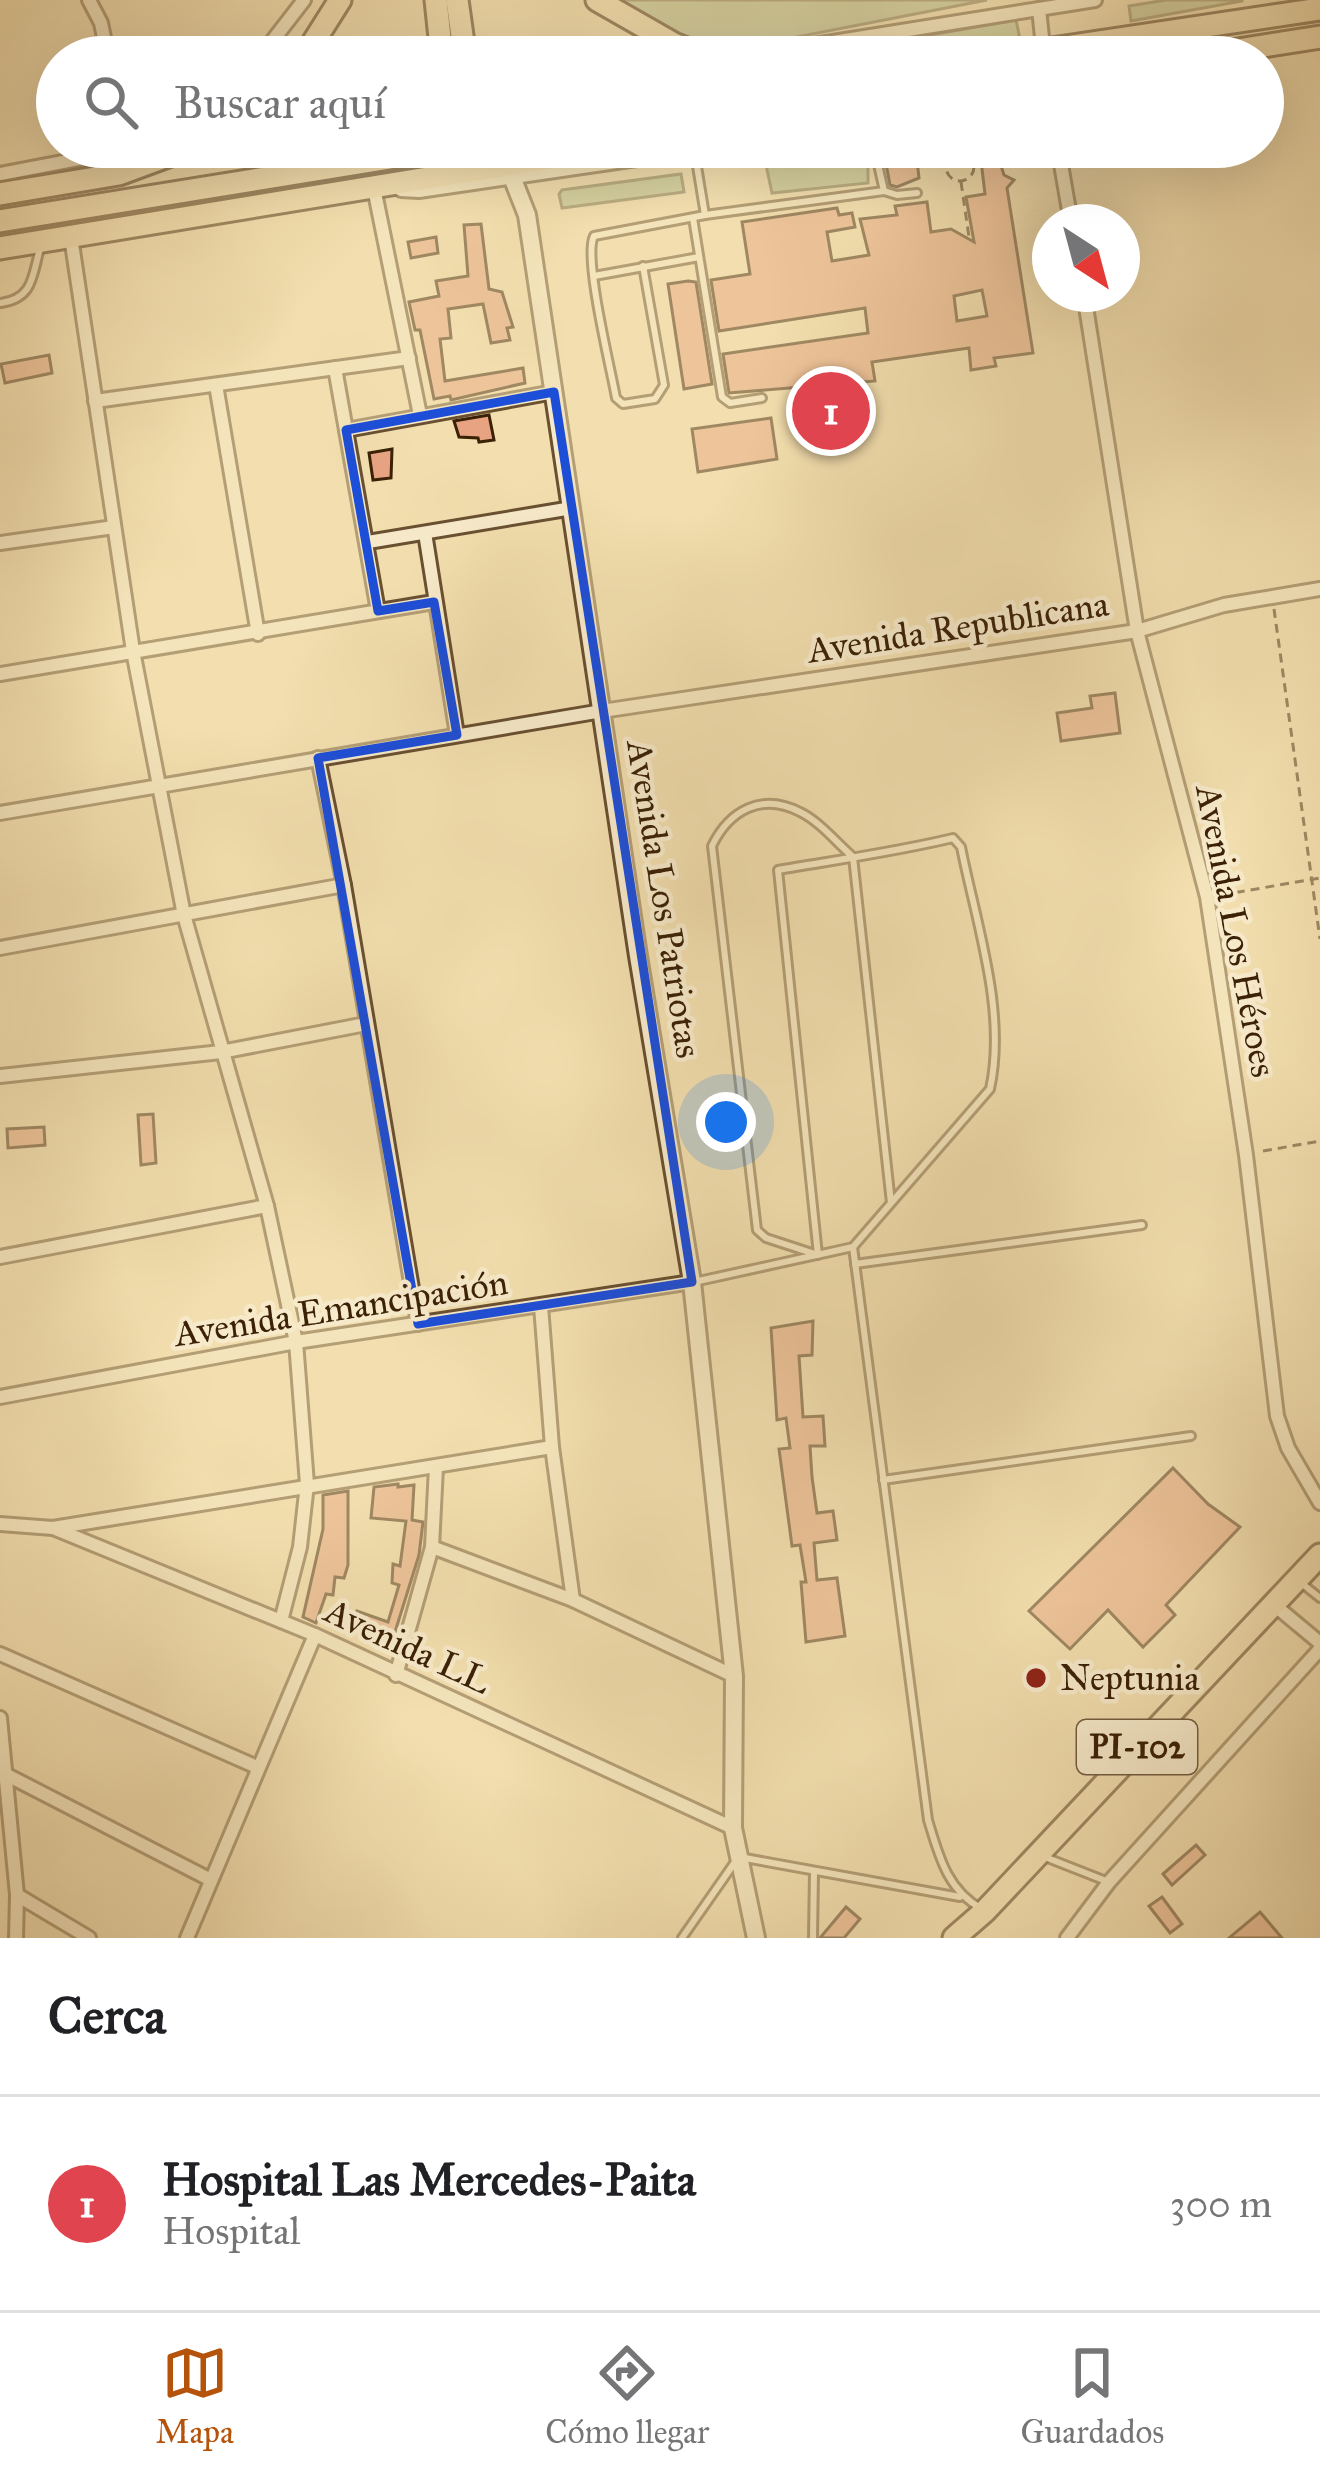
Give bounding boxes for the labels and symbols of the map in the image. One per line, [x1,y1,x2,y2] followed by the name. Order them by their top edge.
[1032,204,1140,312] north arrow
[792,366,870,456] pin: 1
[802,581,1112,673] street label: Avenida Republicana
[617,735,711,1061] street label: Avenida Los Patriotas
[1186,779,1286,1081] street label: Avenida Los Héroes
[696,1092,756,1152] your location
[169,1260,511,1356] street label: Avenida Emancipación
[316,1588,498,1704] street label: Avenida LL
[1060,1656,1200,1700] place label: Neptunia
[1023,1665,1049,1691] marker: Neptunia
[1077,1720,1197,1774] road number: PI-102

